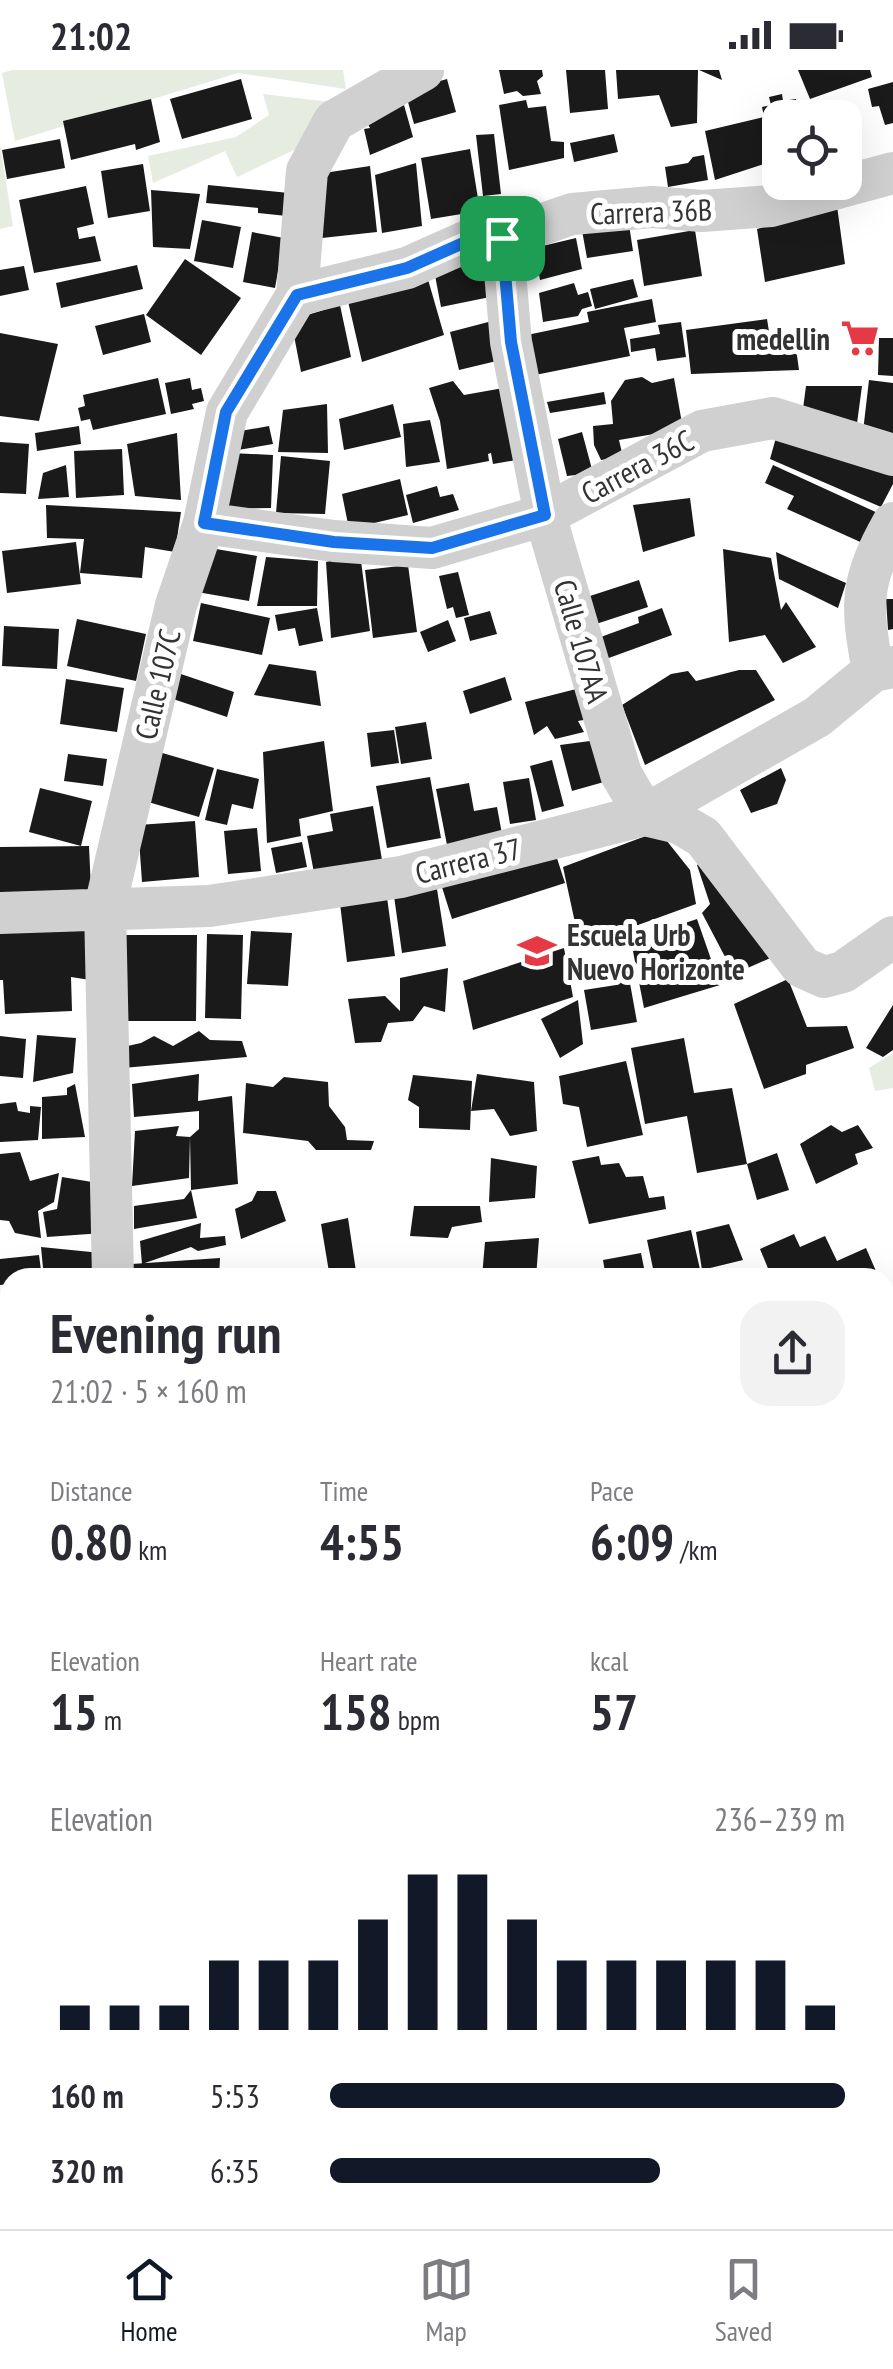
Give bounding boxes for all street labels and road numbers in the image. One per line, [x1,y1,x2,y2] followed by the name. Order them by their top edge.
[589,189,713,233] street label: Carrera 36B
[574,420,700,512] street label: Carrera 36C
[546,575,618,708] street label: Calle 107AA
[125,625,189,743] street label: Calle 107C
[411,828,525,892] street label: Carrera 37

